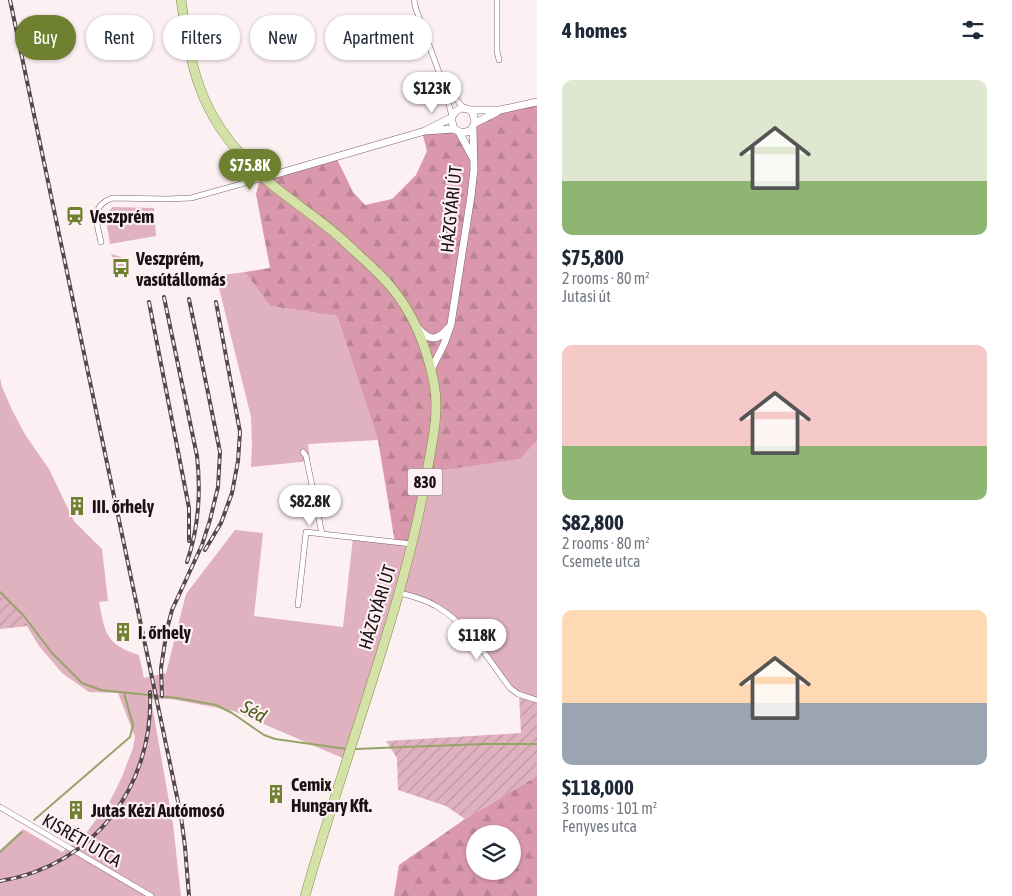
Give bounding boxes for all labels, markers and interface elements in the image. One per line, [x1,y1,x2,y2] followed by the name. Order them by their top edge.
[15,15,76,60] chip: Buy
[86,15,153,60] chip: Rent
[163,15,240,60] chip: Filters
[250,15,315,60] chip: New
[325,15,432,60] chip: Apartment
[959,16,987,44] icon: filters
[562,18,627,42] text: 4 homes
[397,72,467,114] pin: $123K
[413,79,451,97] text: $123K
[730,113,820,203] icon: home
[209,148,291,191] pin: $75.8K
[230,156,270,174] text: $75.8K
[436,164,466,254] street label: HÁZGYÁRI ÚT
[64,205,86,227] station icon: Veszprém
[89,206,154,227] place label: Veszprém
[562,245,624,269] text: $75,800
[135,248,226,290] place label: Veszprém, vasútállomás
[110,257,132,279] bus stop icon: Veszprém, vasútállomás
[562,269,650,287] text: 2 rooms · 80 m²
[562,287,611,305] text: Jutasi út
[730,378,820,468] icon: home
[408,468,442,496] road number: 830
[269,484,351,527] pin: $82.8K
[290,492,330,510] text: $82.8K
[66,495,88,517] building icon: III. őrhely
[92,496,155,517] place label: III. őrhely
[562,510,624,534] text: $82,800
[562,534,650,552] text: 2 rooms · 80 m²
[562,552,640,570] text: Csemete utca
[354,562,400,652] street label: HÁZGYÁRI ÚT
[442,618,512,661] pin: $118K
[112,621,134,643] building icon: I. őrhely
[138,622,192,643] place label: I. őrhely
[458,626,496,644] text: $118K
[730,643,820,733] icon: home
[237,695,270,727] water label: Séd
[291,774,372,816] place label: Cemix Hungary Kft.
[562,775,634,799] text: $118,000
[265,783,287,805] building icon: Cemix Hungary Kft.
[65,799,87,821] building icon: Jutas Kézi Autómosó
[562,799,657,817] text: 3 rooms · 101 m²
[90,800,225,821] place label: Jutas Kézi Autómosó
[39,809,125,871] street label: KISRÉTI UTCA
[562,817,637,835] text: Fenyves utca
[466,825,521,880] map controls
[466,825,521,880] button: layers

